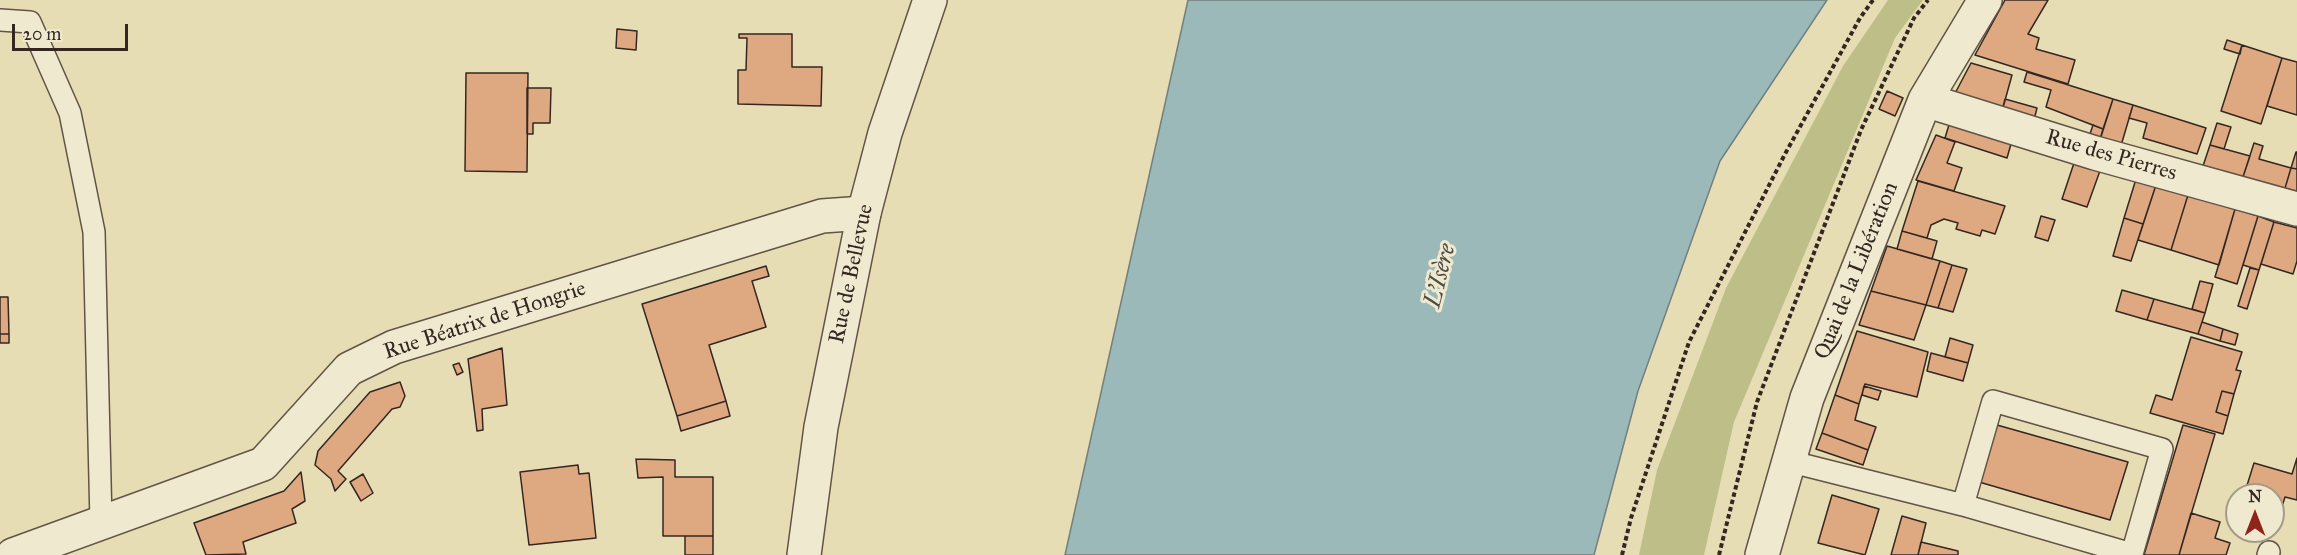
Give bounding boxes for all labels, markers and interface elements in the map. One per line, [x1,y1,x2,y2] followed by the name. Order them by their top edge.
[15,12,130,50] scale bar
[23,23,61,45] text: 20 m
[2042,125,2180,187] street label: Rue des Pierres
[1809,179,1905,363] street label: Quai de la Libération
[824,202,880,346] street label: Rue de Bellevue
[1419,241,1463,311] water label: L'Isère
[381,276,589,366] street label: Rue Béatrix de Hongrie
[2225,483,2285,543] north arrow
[2248,487,2262,506] text: N

